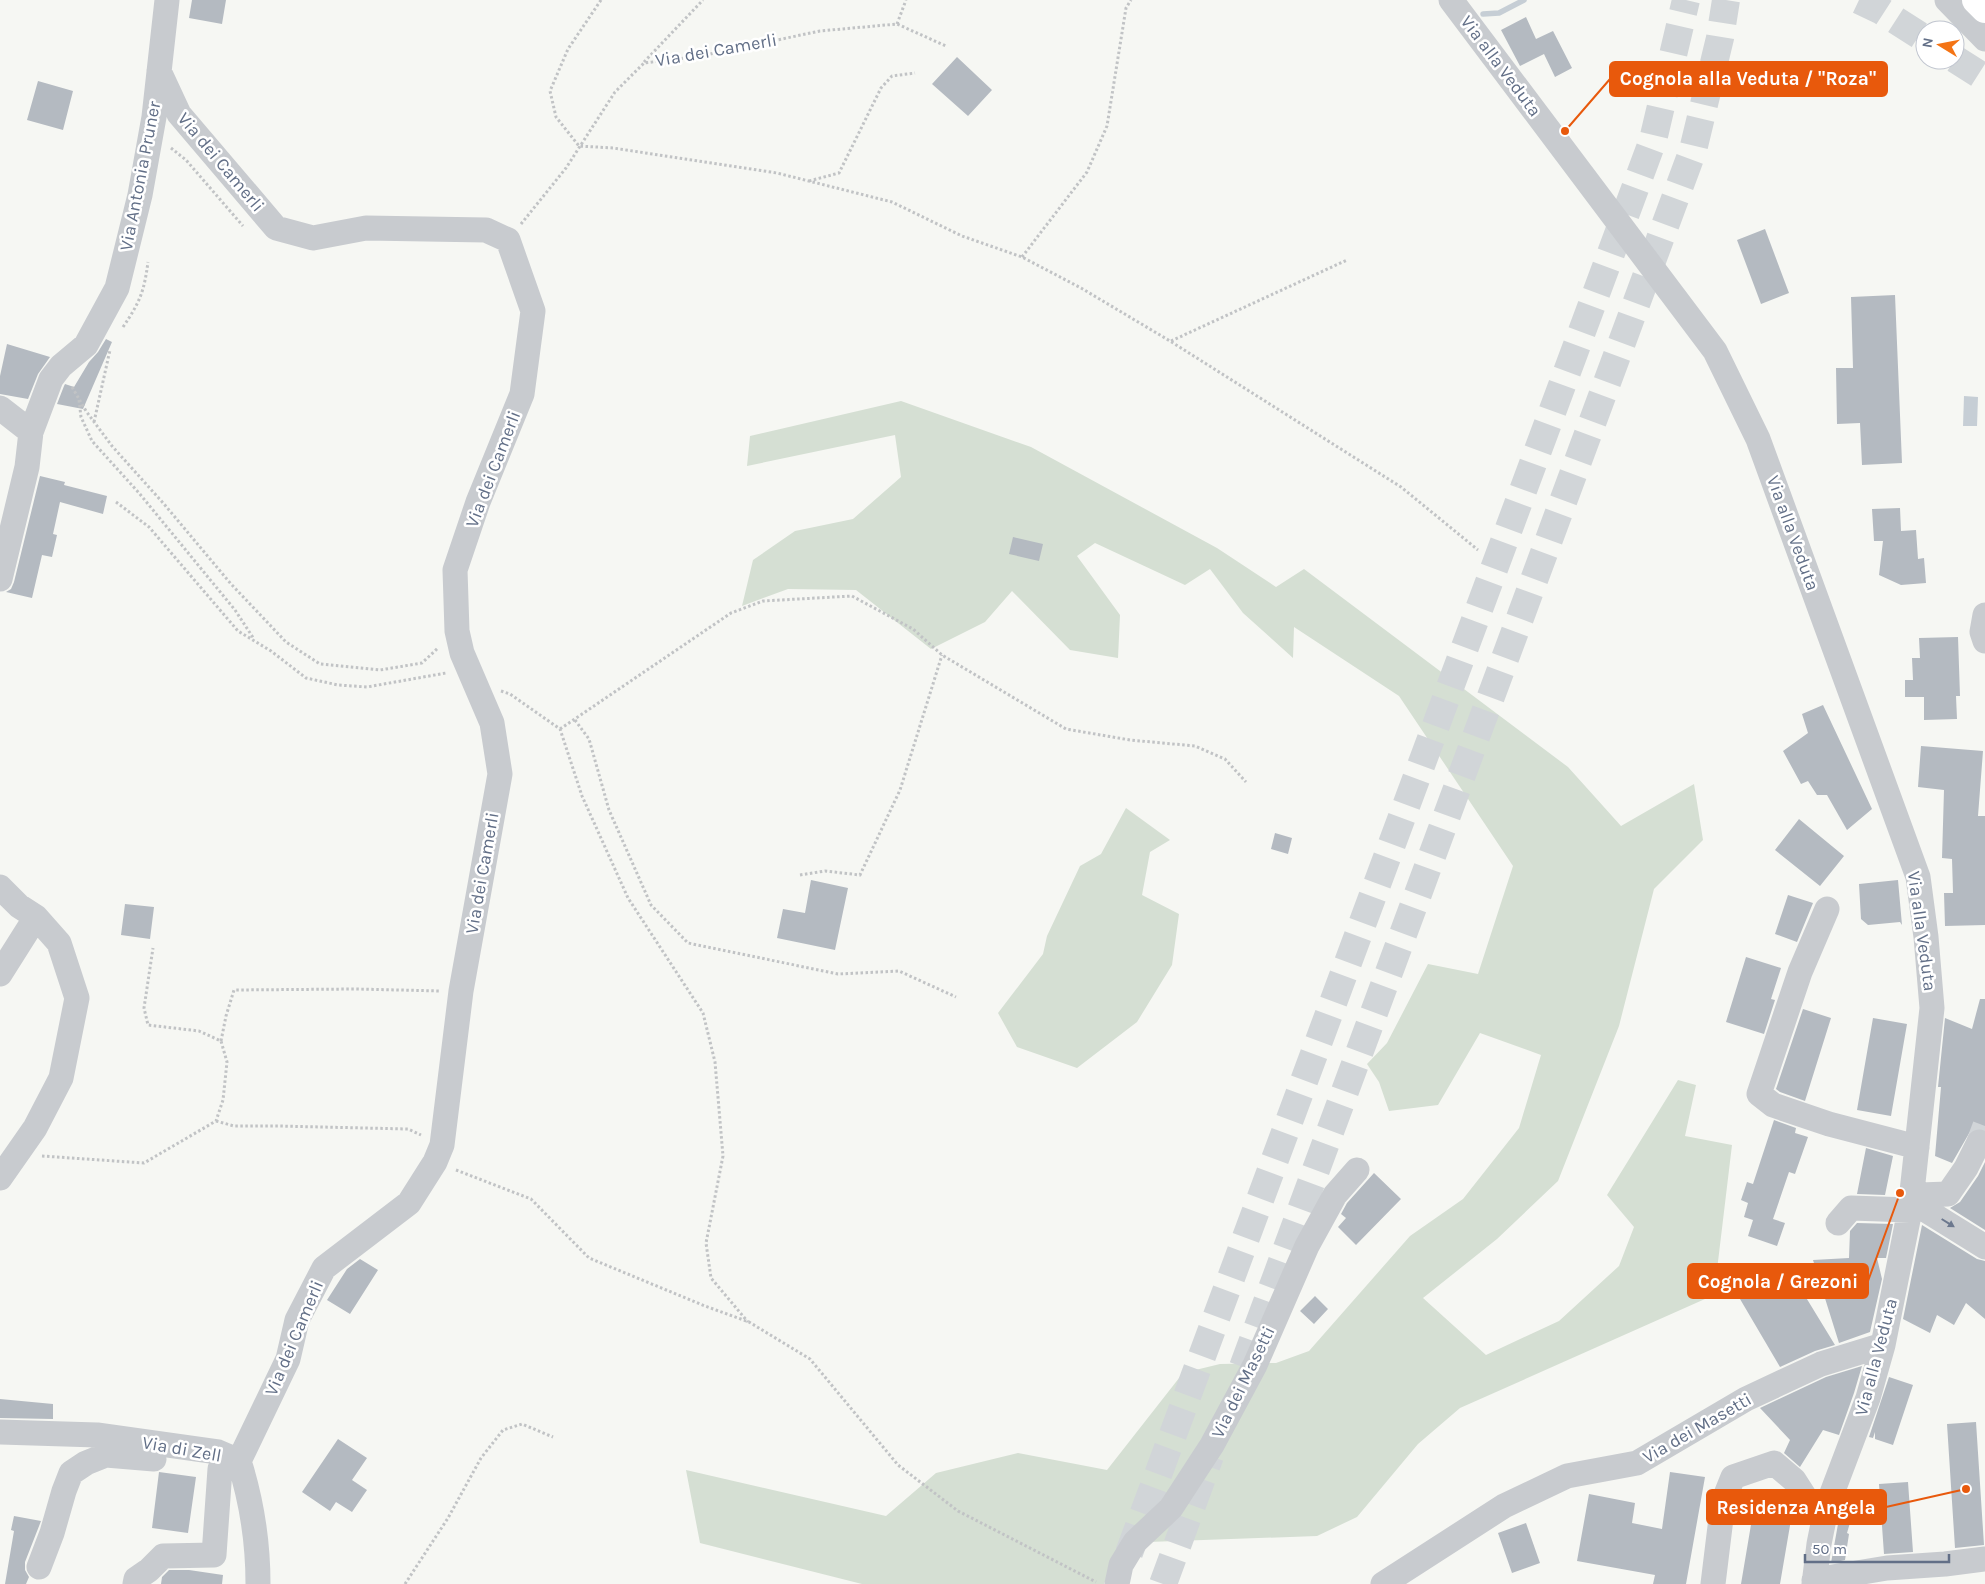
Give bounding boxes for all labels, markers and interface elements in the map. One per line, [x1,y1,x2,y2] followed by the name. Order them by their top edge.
[1456,11,1546,121] street label: Via alla Veduta
[1915,20,1965,70] north arrow
[653,28,779,72] street label: Via dei Camerli
[1918,36,1937,49] text: N
[1610,62,1887,96] callout: Cognola alla Veduta / "Roza"
[1620,68,1876,90] text: Cognola alla Veduta / "Roza"
[115,99,165,253] street label: Via Antonia Pruner
[173,108,269,216] street label: Via dei Camerli
[461,408,525,530] street label: Via dei Camerli
[1762,472,1824,594] street label: Via alla Veduta
[460,810,504,936] street label: Via dei Camerli
[1903,870,1941,992] street label: Via alla Veduta
[1942,1219,1955,1228] one-way arrow
[1688,1264,1868,1298] callout: Cognola / Grezoni
[1698,1271,1858,1293] text: Cognola / Grezoni
[260,1277,328,1399] street label: Via dei Camerli
[1850,1296,1902,1418] street label: Via alla Veduta
[1206,1322,1280,1442] street label: Via dei Masetti
[1639,1388,1755,1468] street label: Via dei Masetti
[141,1431,223,1467] street label: Via di Zell
[1707,1490,1886,1524] callout: Residenza Angela
[1716,1497,1876,1519] text: Residenza Angela
[1805,1532,1949,1564] scale bar
[1812,1540,1847,1558] text: 50 m

